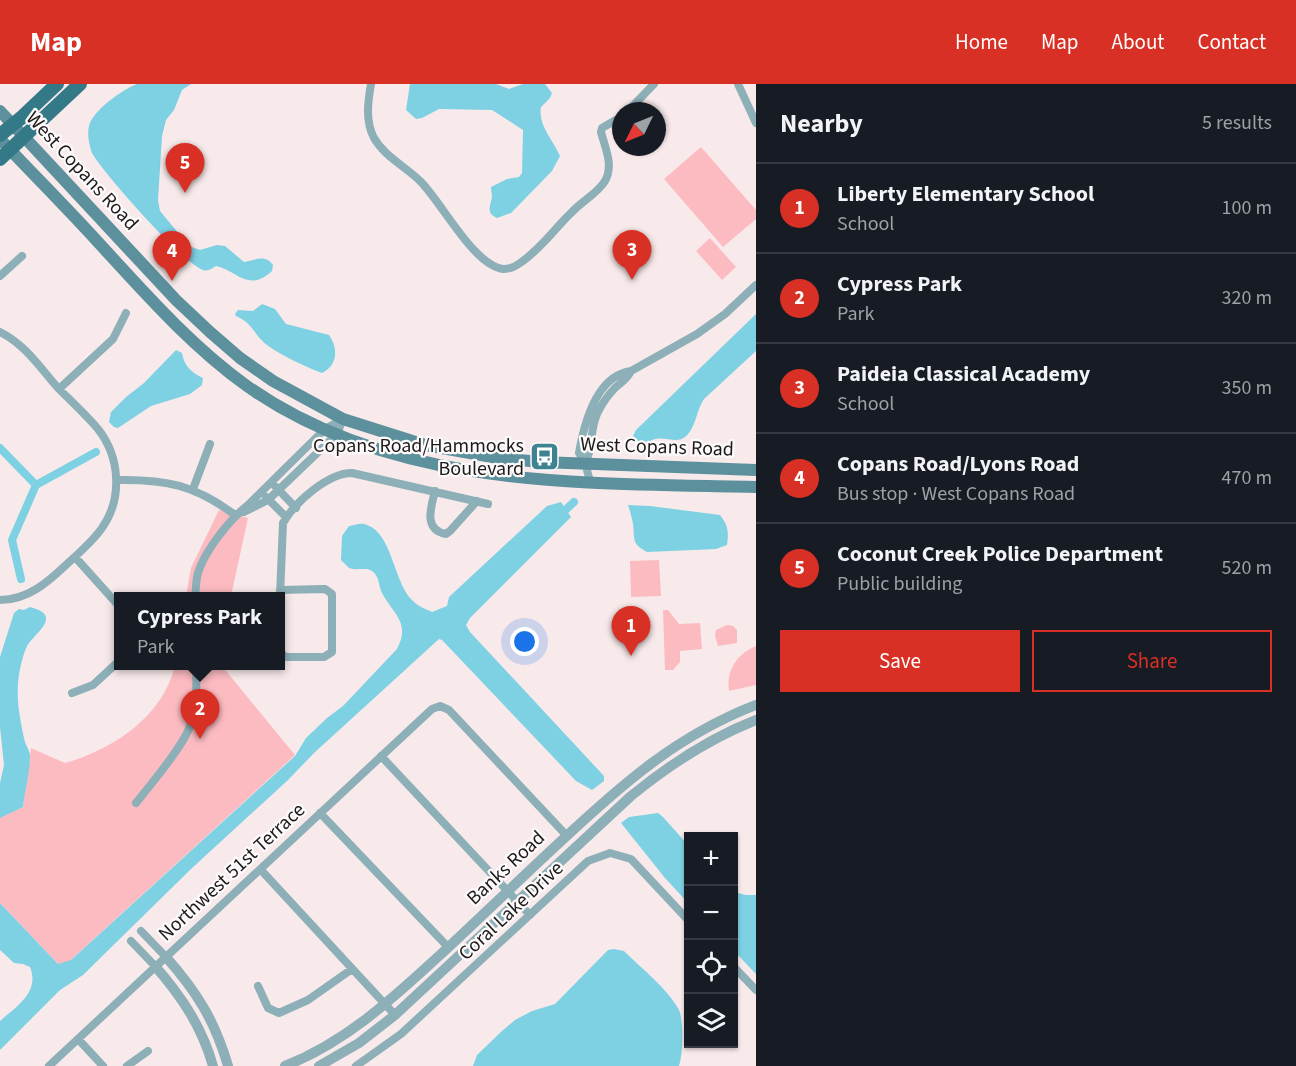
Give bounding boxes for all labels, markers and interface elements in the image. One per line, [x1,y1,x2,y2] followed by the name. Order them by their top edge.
[30,22,82,62] text: Map
[955,27,1008,57] text: Home
[1041,27,1079,57] text: Map
[1112,27,1164,57] text: About
[1197,27,1266,57] text: Contact
[612,102,666,156] north arrow
[19,105,145,237] street label: West Copans Road
[780,105,863,142] text: Nearby
[1202,109,1272,137] text: 5 results
[166,144,204,193] pin: 5
[837,178,1094,210] text: Liberty Elementary School
[794,194,805,222] text: 1
[1222,194,1272,222] text: 100 m
[837,210,894,238] text: School
[612,230,652,280] pin: 3
[152,232,192,281] pin: 4
[837,268,962,300] text: Cypress Park
[794,284,805,312] text: 2
[1222,284,1272,312] text: 320 m
[837,300,874,328] text: Park
[837,358,1090,390] text: Paideia Classical Academy
[794,374,805,402] text: 3
[1222,374,1272,402] text: 350 m
[837,390,894,418] text: School
[580,430,734,464] street label: West Copans Road
[313,432,524,483] place label: Copans Road/Hammocks Boulevard
[529,441,561,473] bus stop icon: Copans Road/Hammocks Boulevard
[837,448,1079,480] text: Copans Road/Lyons Road
[794,464,805,492] text: 4
[1222,464,1272,492] text: 470 m
[837,480,1075,508] text: Bus stop · West Copans Road
[837,538,1163,570] text: Coconut Creek Police Department
[794,554,805,582] text: 5
[1222,554,1272,582] text: 520 m
[837,570,962,598] text: Public building
[114,592,285,670] popup
[137,601,262,633] text: Cypress Park
[612,606,650,656] pin: 1
[510,627,539,656] your location
[780,630,1020,692] button: Save
[1032,630,1272,692] button: Share
[137,633,174,661] text: Park
[180,690,220,739] pin: 2
[152,796,312,947] street label: Northwest 51st Terrace
[461,824,551,912] street label: Banks Road
[684,832,738,1048] map controls
[684,832,738,886] button: +
[452,855,570,967] street label: Coral Lake Drive
[684,886,738,940] button: −
[684,940,738,994] button: locate
[684,994,738,1048] button: layers

